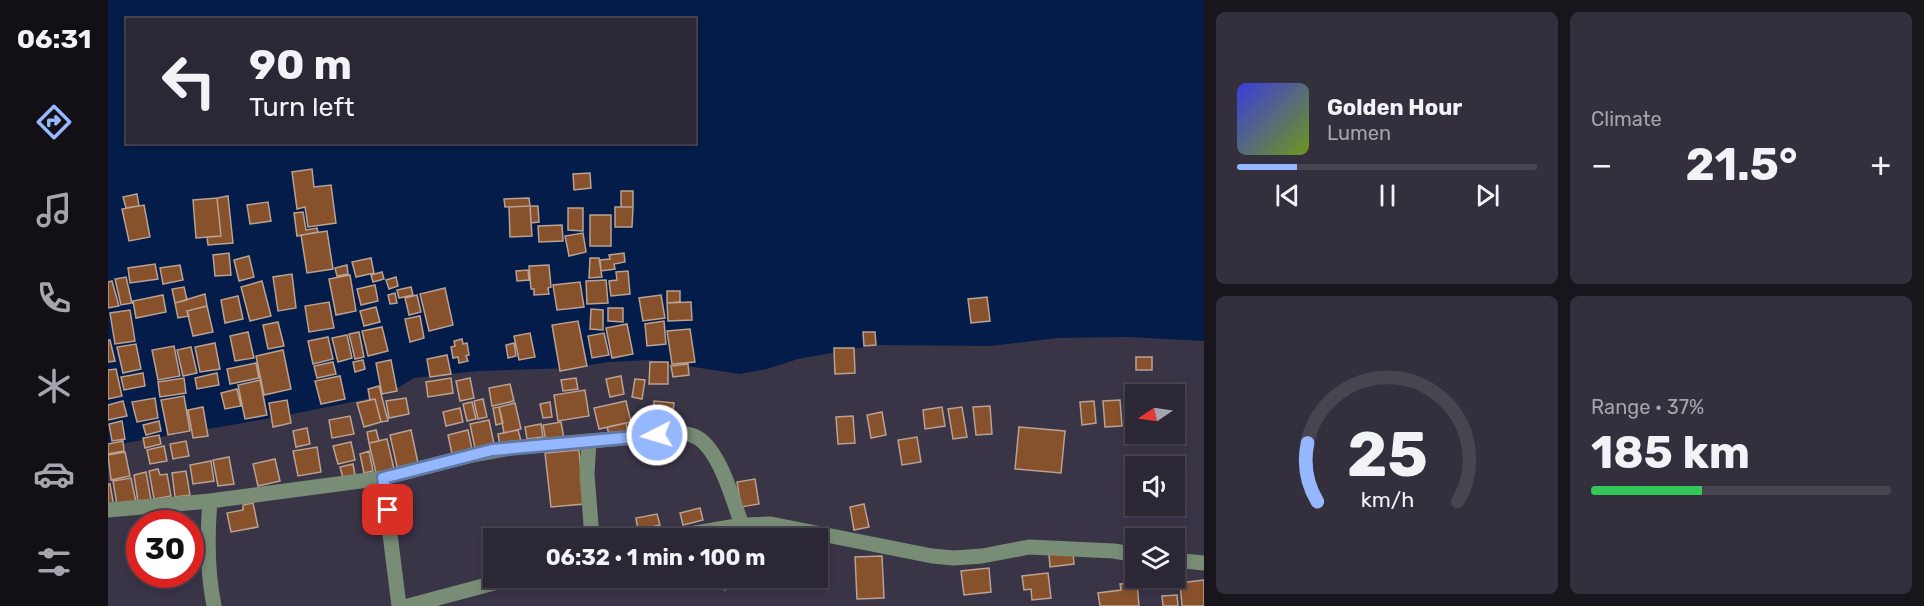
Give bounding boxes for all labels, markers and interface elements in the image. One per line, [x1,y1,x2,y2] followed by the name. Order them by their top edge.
[17,23,91,55] text: 06:31
[249,40,352,90] text: 90 m
[150,42,228,120] icon: left
[249,91,354,123] text: Turn left
[1327,94,1462,121] text: Golden Hour
[33,101,75,143] icon: directions
[1591,107,1662,131] text: Climate
[1327,121,1391,145] text: Lumen
[1685,138,1797,191] text: 21.5°
[1591,145,1612,184] text: −
[1870,145,1891,184] text: +
[1271,179,1304,212] icon: previous
[1371,179,1404,212] icon: pause
[1471,179,1504,212] icon: next
[33,189,75,231] icon: music
[33,277,75,319] icon: phone
[33,365,75,407] icon: climate
[1125,384,1185,444] north arrow
[1125,384,1185,588] map controls
[1591,395,1704,419] text: Range · 37%
[625,403,689,467] position arrow
[1347,418,1427,492] text: 25
[1591,426,1750,479] text: 185 km
[33,453,75,495] icon: car
[1125,456,1185,516] button: sound
[362,484,413,535] pin
[1360,487,1414,512] text: km/h
[371,493,404,526] icon: arrive
[126,510,204,588] speed limit sign: 30
[1125,528,1185,588] button: layers
[33,541,75,583] icon: filters
[546,544,765,571] text: 06:32 · 1 min · 100 m

